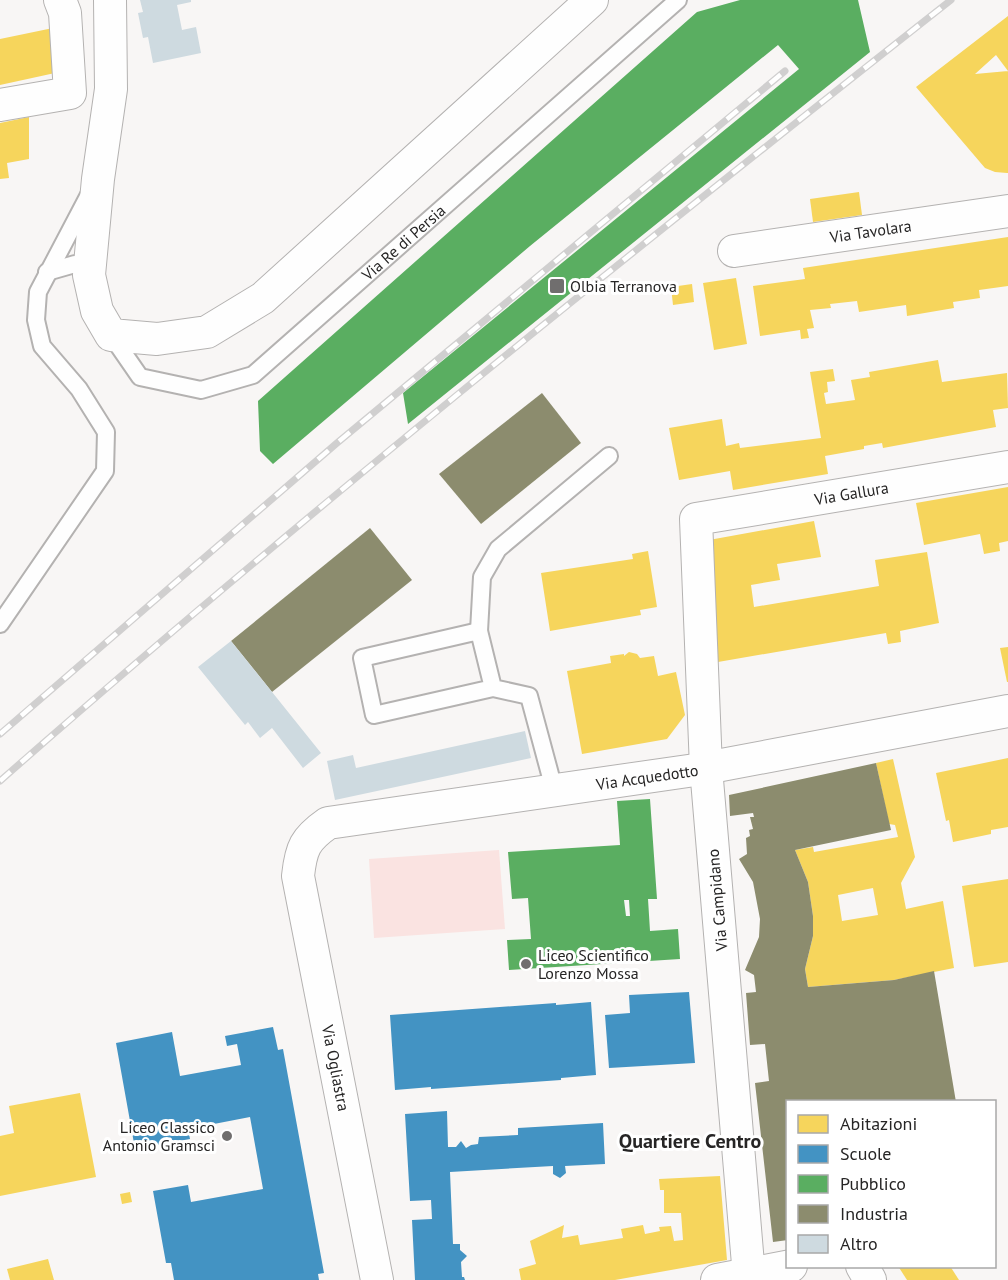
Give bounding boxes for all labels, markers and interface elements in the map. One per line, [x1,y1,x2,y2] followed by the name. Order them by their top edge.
[357,200,449,285] street label: Via Re di Persia
[827,215,913,247] street label: Via Tavolara
[570,276,677,296] place label: Olbia Terranova
[548,277,566,295] marker: Olbia Terranova
[812,477,890,509] street label: Via Gallura
[594,760,700,794] street label: Via Acquedotto
[703,848,732,953] street label: Via Campidano
[538,945,649,983] place label: Liceo Scientifico Lorenzo Mossa
[519,957,533,971] marker: Liceo Scientifico Lorenzo Mossa
[318,1022,354,1113] street label: Via Ogliastra
[786,1100,996,1268] legend
[840,1112,917,1135] text: Abitazioni
[103,1117,215,1155] place label: Liceo Classico Antonio Gramsci
[619,1128,761,1154] district label: Quartiere Centro
[220,1129,234,1143] marker: Liceo Classico Antonio Gramsci
[840,1142,891,1165] text: Scuole
[840,1172,906,1195] text: Pubblico
[840,1202,908,1225] text: Industria
[840,1232,878,1255] text: Altro

